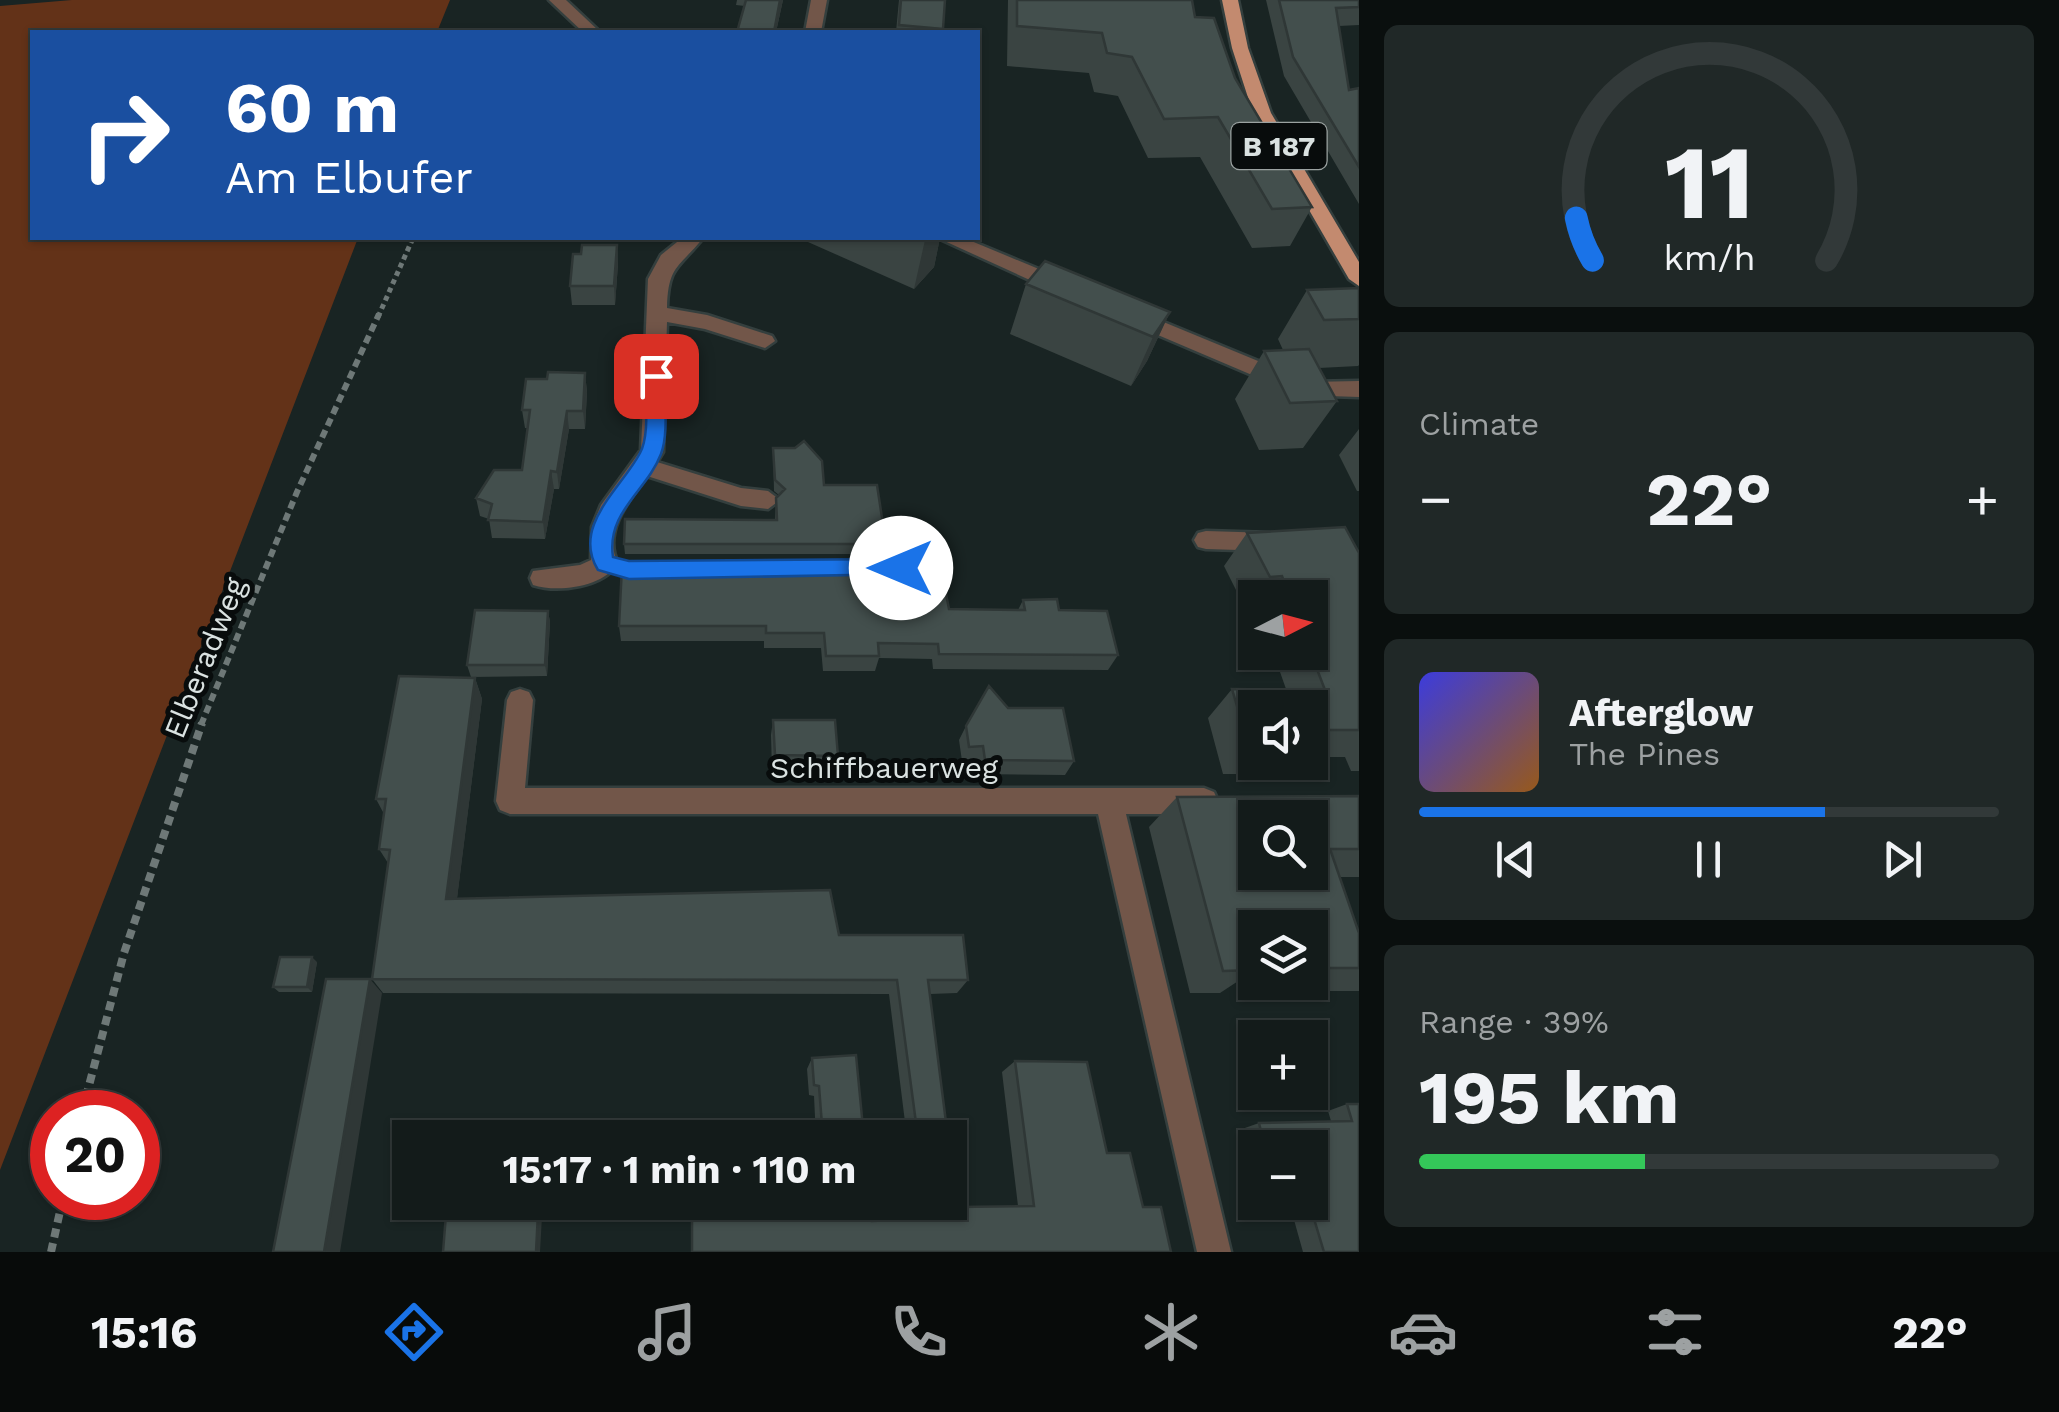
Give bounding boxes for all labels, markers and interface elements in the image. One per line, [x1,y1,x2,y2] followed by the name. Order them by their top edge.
[225,67,399,149] text: 60 m
[60,70,190,200] icon: right
[1664,121,1754,243] text: 11
[1232,123,1326,169] road number: B 187
[225,151,473,204] text: Am Elbufer
[1663,237,1755,279] text: km/h
[614,334,699,419] pin
[629,349,684,404] icon: arrive
[1419,405,1539,443] text: Climate
[1646,455,1772,543] text: 22°
[1419,467,1452,531] text: −
[1966,467,1999,531] text: +
[849,516,953,620] position arrow
[156,572,253,743] street label: Elberadweg
[1238,580,1328,670] north arrow
[1238,580,1328,1220] map controls
[1238,690,1328,780] button: sound
[1569,691,1754,735] text: Afterglow
[1569,735,1720,773] text: The Pines
[770,750,998,785] street label: Schiffbauerweg
[1238,800,1328,890] button: search
[1488,832,1543,887] icon: previous
[1681,832,1736,887] icon: pause
[1875,832,1930,887] icon: next
[1238,910,1328,1000] button: layers
[1419,1003,1609,1041] text: Range · 39%
[1238,1020,1328,1110] button: +
[1419,1053,1679,1141] text: 195 km
[30,1090,160,1220] speed limit sign: 20
[1238,1130,1328,1220] button: −
[503,1148,856,1192] text: 15:17 · 1 min · 110 m
[379,1297,449,1367] icon: directions
[632,1297,702,1367] icon: music
[884,1297,954,1367] icon: phone
[1136,1297,1206,1367] icon: climate
[1388,1297,1458,1367] icon: car
[1640,1297,1710,1367] icon: filters
[91,1306,197,1359] text: 15:16
[1892,1306,1968,1359] text: 22°

